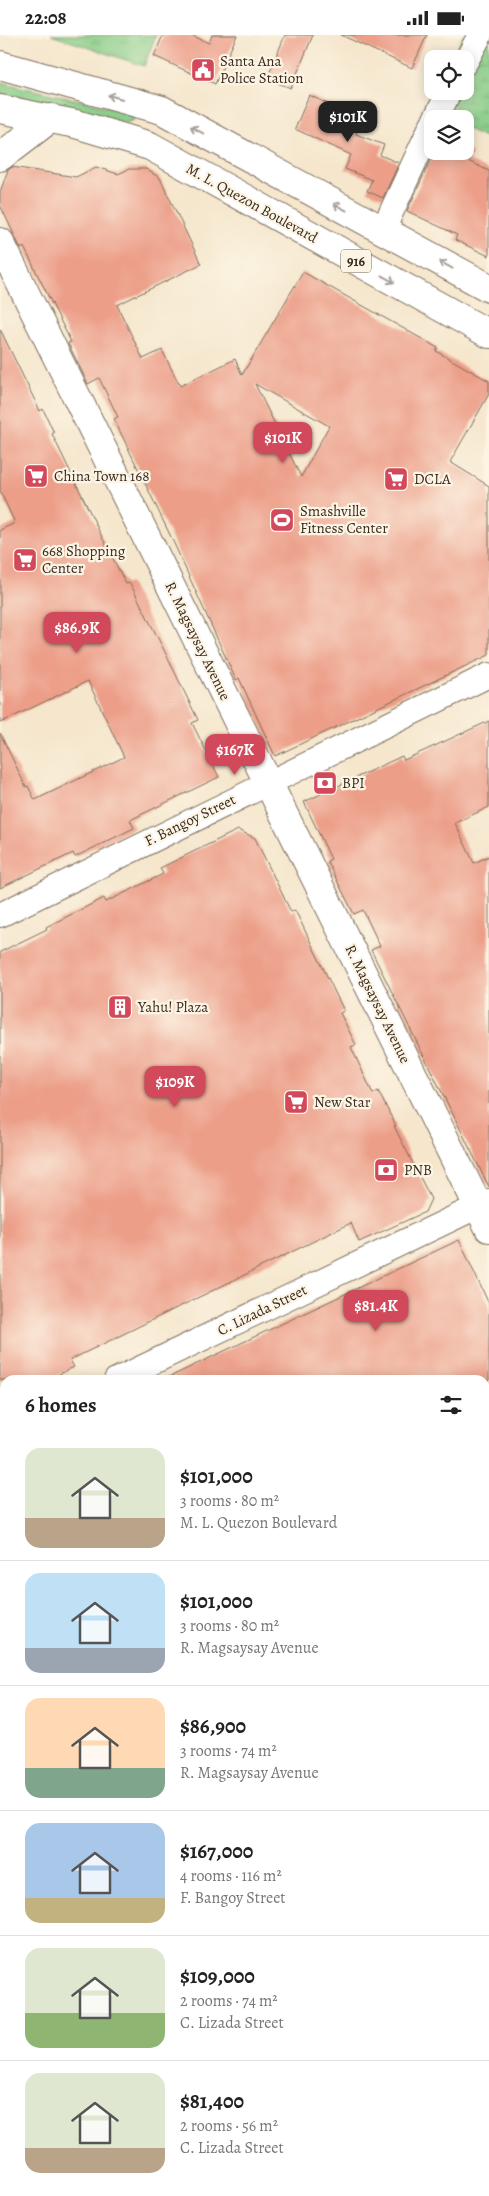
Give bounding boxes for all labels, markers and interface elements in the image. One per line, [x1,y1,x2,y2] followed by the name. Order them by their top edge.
[25,5,67,31] text: 22:08
[424,50,474,160] map controls
[424,50,474,100] button: locate
[220,51,304,88] place label: Santa Ana Police Station
[190,57,216,83] public building icon: Santa Ana Police Station
[108,92,124,101] one-way arrow
[313,101,383,143] pin: $101K
[329,106,367,128] text: $101K
[424,110,474,160] button: layers
[190,125,205,135] one-way arrow
[183,158,322,248] street label: M. L. Quezon Boulevard
[333,202,348,212] one-way arrow
[341,250,371,273] road number: 916
[439,260,454,270] one-way arrow
[381,274,396,284] one-way arrow
[248,421,318,464] pin: $101K
[264,427,302,449] text: $101K
[23,463,49,489] supermarket icon: China Town 168
[54,466,149,486] place label: China Town 168
[383,466,409,492] supermarket icon: DCLA
[414,469,451,489] place label: DCLA
[300,501,388,538] place label: Smashville Fitness Center
[269,507,295,533] sports icon: Smashville Fitness Center
[42,541,126,578] place label: 668 Shopping Center
[12,547,38,573] supermarket icon: 668 Shopping Center
[161,578,236,704] street label: R. Magsaysay Avenue
[36,611,118,654] pin: $86.9K
[55,617,99,639] text: $86.9K
[200,733,270,776] pin: $167K
[216,739,254,761] text: $167K
[312,770,338,796] bank icon: BPI
[342,773,365,793] place label: BPI
[141,789,239,851] street label: F. Bangoy Street
[341,941,416,1067] street label: R. Magsaysay Avenue
[107,994,133,1020] building icon: Yahu! Plaza
[137,997,208,1017] place label: Yahu! Plaza
[140,1065,210,1108] pin: $109K
[155,1071,195,1093] text: $109K
[283,1089,309,1115] supermarket icon: New Star
[314,1092,371,1112] place label: New Star
[373,1157,399,1183] bank icon: PNB
[404,1160,432,1180] place label: PNB
[214,1280,310,1340] street label: C. Lizada Street
[335,1289,417,1332] pin: $81.4K
[354,1295,398,1317] text: $81.4K
[25,1391,97,1419] text: 6 homes
[437,1391,465,1419] icon: filters
[180,1462,253,1490] text: $101,000
[65,1468,125,1528] icon: home
[180,1490,279,1512] text: 3 rooms · 80 m²
[180,1512,337,1534] text: M. L. Quezon Boulevard
[180,1587,253,1615] text: $101,000
[65,1593,125,1653] icon: home
[180,1615,279,1637] text: 3 rooms · 80 m²
[180,1637,319,1659] text: R. Magsaysay Avenue
[180,1712,246,1740] text: $86,900
[65,1718,125,1778] icon: home
[180,1740,277,1762] text: 3 rooms · 74 m²
[180,1762,319,1784] text: R. Magsaysay Avenue
[180,1837,253,1865] text: $167,000
[65,1843,125,1903] icon: home
[180,1865,282,1887] text: 4 rooms · 116 m²
[180,1887,286,1909] text: F. Bangoy Street
[180,1962,255,1990] text: $109,000
[65,1968,125,2028] icon: home
[180,1990,278,2012] text: 2 rooms · 74 m²
[180,2012,284,2034] text: C. Lizada Street
[180,2087,244,2115] text: $81,400
[65,2093,125,2153] icon: home
[180,2115,278,2137] text: 2 rooms · 56 m²
[180,2137,284,2159] text: C. Lizada Street

